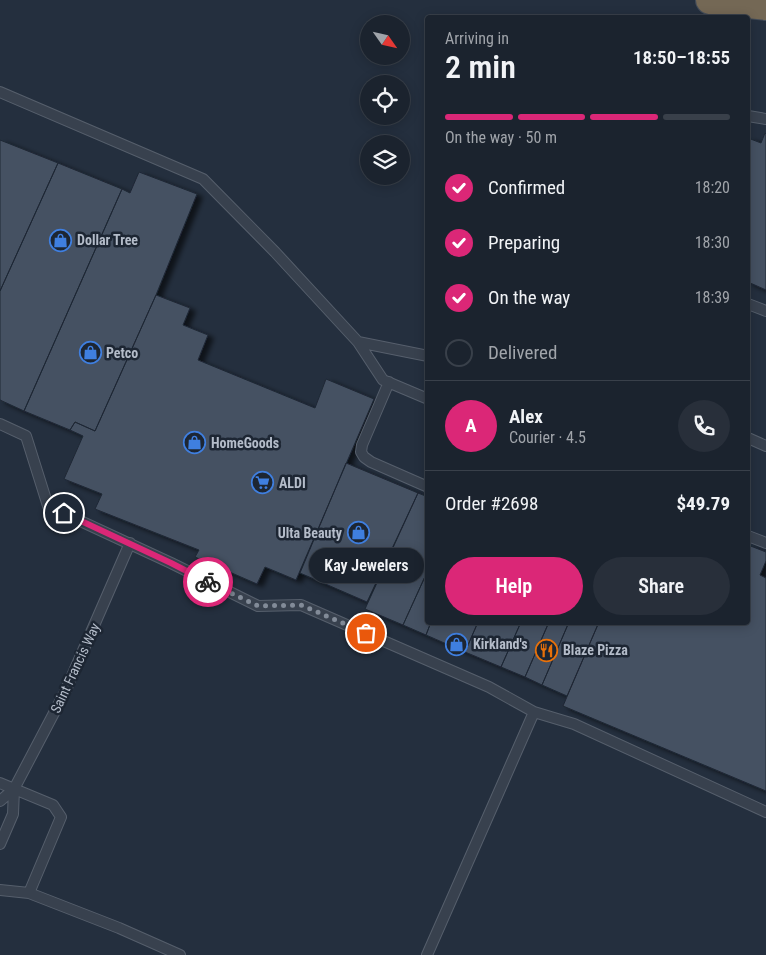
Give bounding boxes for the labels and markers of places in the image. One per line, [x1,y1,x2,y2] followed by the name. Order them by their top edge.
[49,228,73,252] shop icon: Dollar Tree
[77,232,138,248] place label: Dollar Tree
[78,341,102,365] shop icon: Petco
[106,345,138,361] place label: Petco
[183,431,207,455] shop icon: HomeGoods
[211,435,279,451] place label: HomeGoods
[251,471,275,495] supermarket icon: ALDI
[279,475,306,491] place label: ALDI
[43,492,85,534] pin
[346,521,370,545] shop icon: Ulta Beauty
[278,525,343,541] place label: Ulta Beauty
[308,548,424,583] callout: Kay Jewelers
[345,612,387,654] pin
[445,632,469,656] shop icon: Kirkland's
[473,636,528,652] place label: Kirkland's
[535,638,559,662] restaurant icon: Blaze Pizza
[563,642,628,658] place label: Blaze Pizza

